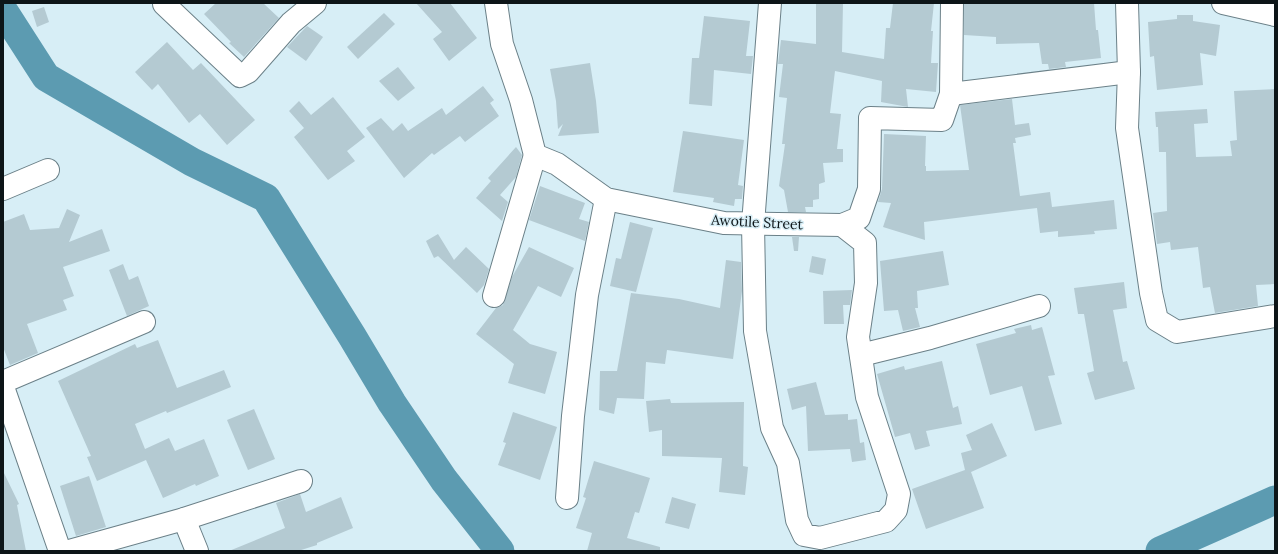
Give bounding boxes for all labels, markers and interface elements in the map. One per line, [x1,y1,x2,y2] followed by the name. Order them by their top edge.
[710,211,804,233] street label: Awotile Street

